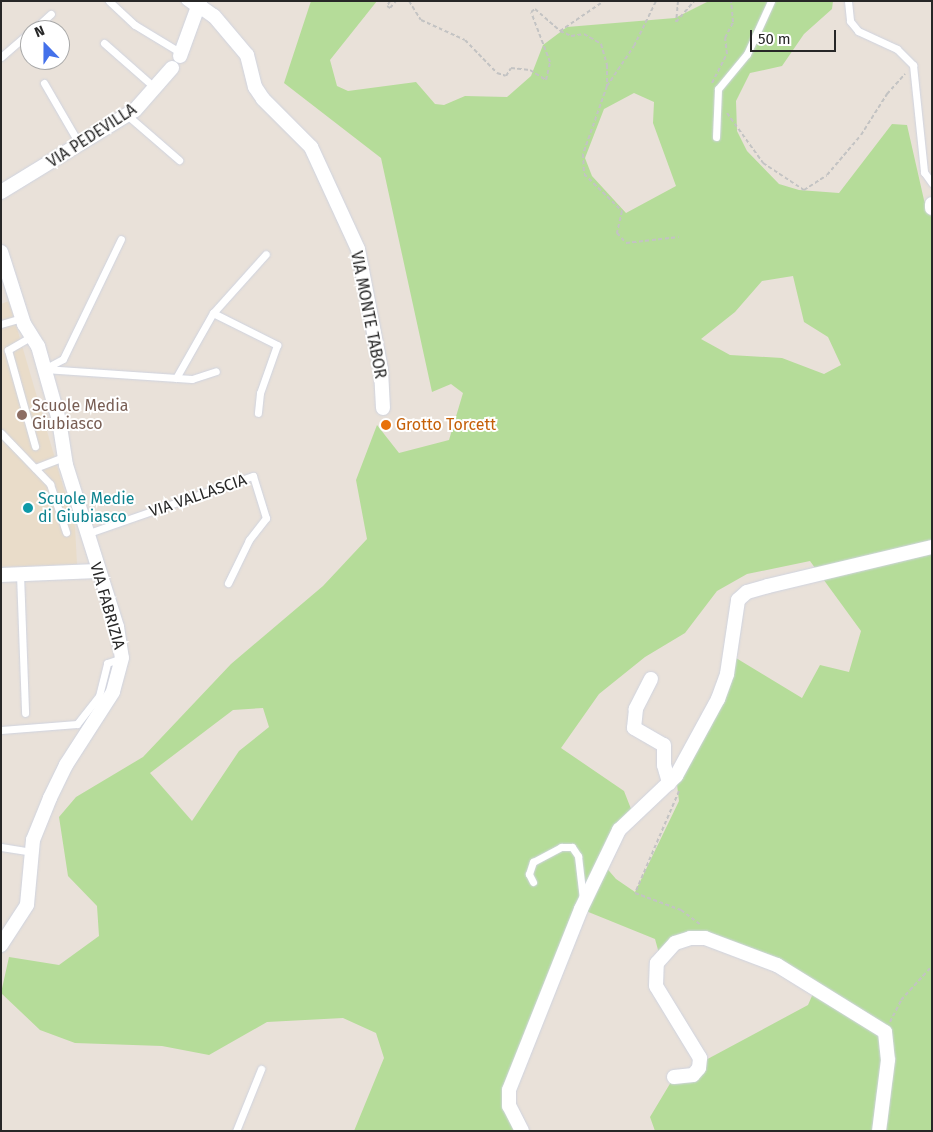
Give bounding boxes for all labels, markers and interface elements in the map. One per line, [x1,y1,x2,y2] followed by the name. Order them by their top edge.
[20,20,70,70] north arrow
[753,20,839,52] scale bar
[32,22,47,41] text: N
[758,30,791,48] text: 50 m
[44,100,140,172] street label: VIA PEDEVILLA
[346,250,390,380] street label: VIA MONTE TABOR
[32,396,128,434] place label: Scuole Media Giubiasco
[16,409,28,421] marker: Scuole Media Giubiasco
[396,415,496,435] place label: Grotto Torcett
[380,419,392,431] marker: Grotto Torcett
[147,470,249,522] street label: VIA VALLASCIA
[38,489,134,527] place label: Scuole Medie di Giubiasco
[22,502,34,514] marker: Scuole Medie di Giubiasco
[85,560,129,652] street label: VIA FABRIZIA

